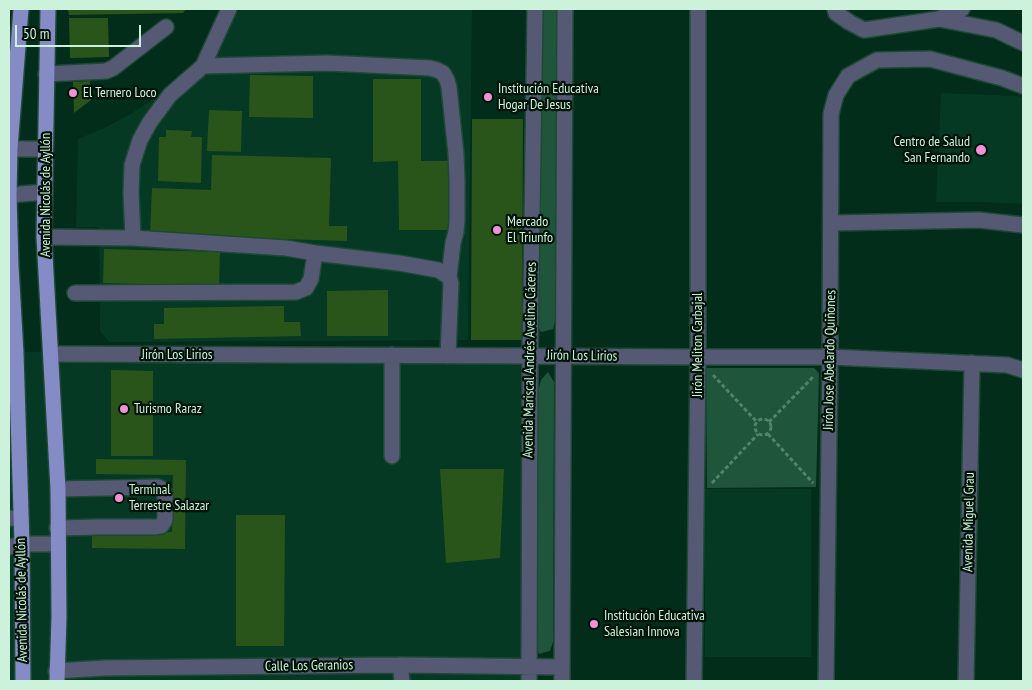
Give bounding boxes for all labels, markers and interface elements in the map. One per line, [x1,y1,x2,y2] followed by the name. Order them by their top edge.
[18,15,144,47] scale bar
[23,24,49,43] text: 50 m
[498,81,599,114] place label: Institución Educativa Hogar De Jesus
[83,85,156,101] place label: El Ternero Loco
[67,87,79,99] marker: El Ternero Loco
[482,91,494,103] marker: Institución Educativa Hogar De Jesus
[38,133,54,257] street label: Avenida Nicolás de Ayllón
[894,134,970,166] place label: Centro de Salud San Fernando
[974,143,988,157] marker: Centro de Salud San Fernando
[507,214,553,246] place label: Mercado El Triunfo
[491,224,503,236] marker: Mercado El Triunfo
[520,262,540,458] street label: Avenida Mariscal Andrés Avelino Cáceres
[820,290,840,430] street label: Jirón Jose Abelardo Quiñones
[690,293,706,397] street label: Jirón Meliton Carbajal
[142,347,212,363] street label: Jirón Los Lirios
[546,347,618,365] street label: Jirón Los Lirios
[134,401,202,417] place label: Turismo Raraz
[118,403,130,415] marker: Turismo Raraz
[960,472,978,572] street label: Avenida Miguel Grau
[129,482,209,514] place label: Terminal Terrestre Salazar
[113,492,125,504] marker: Terminal Terrestre Salazar
[13,538,31,662] street label: Avenida Nicolás de Ayllón
[604,608,705,640] place label: Institución Educativa Salesian Innova
[588,618,600,630] marker: Institución Educativa Salesian Innova
[265,657,353,675] street label: Calle Los Geranios

